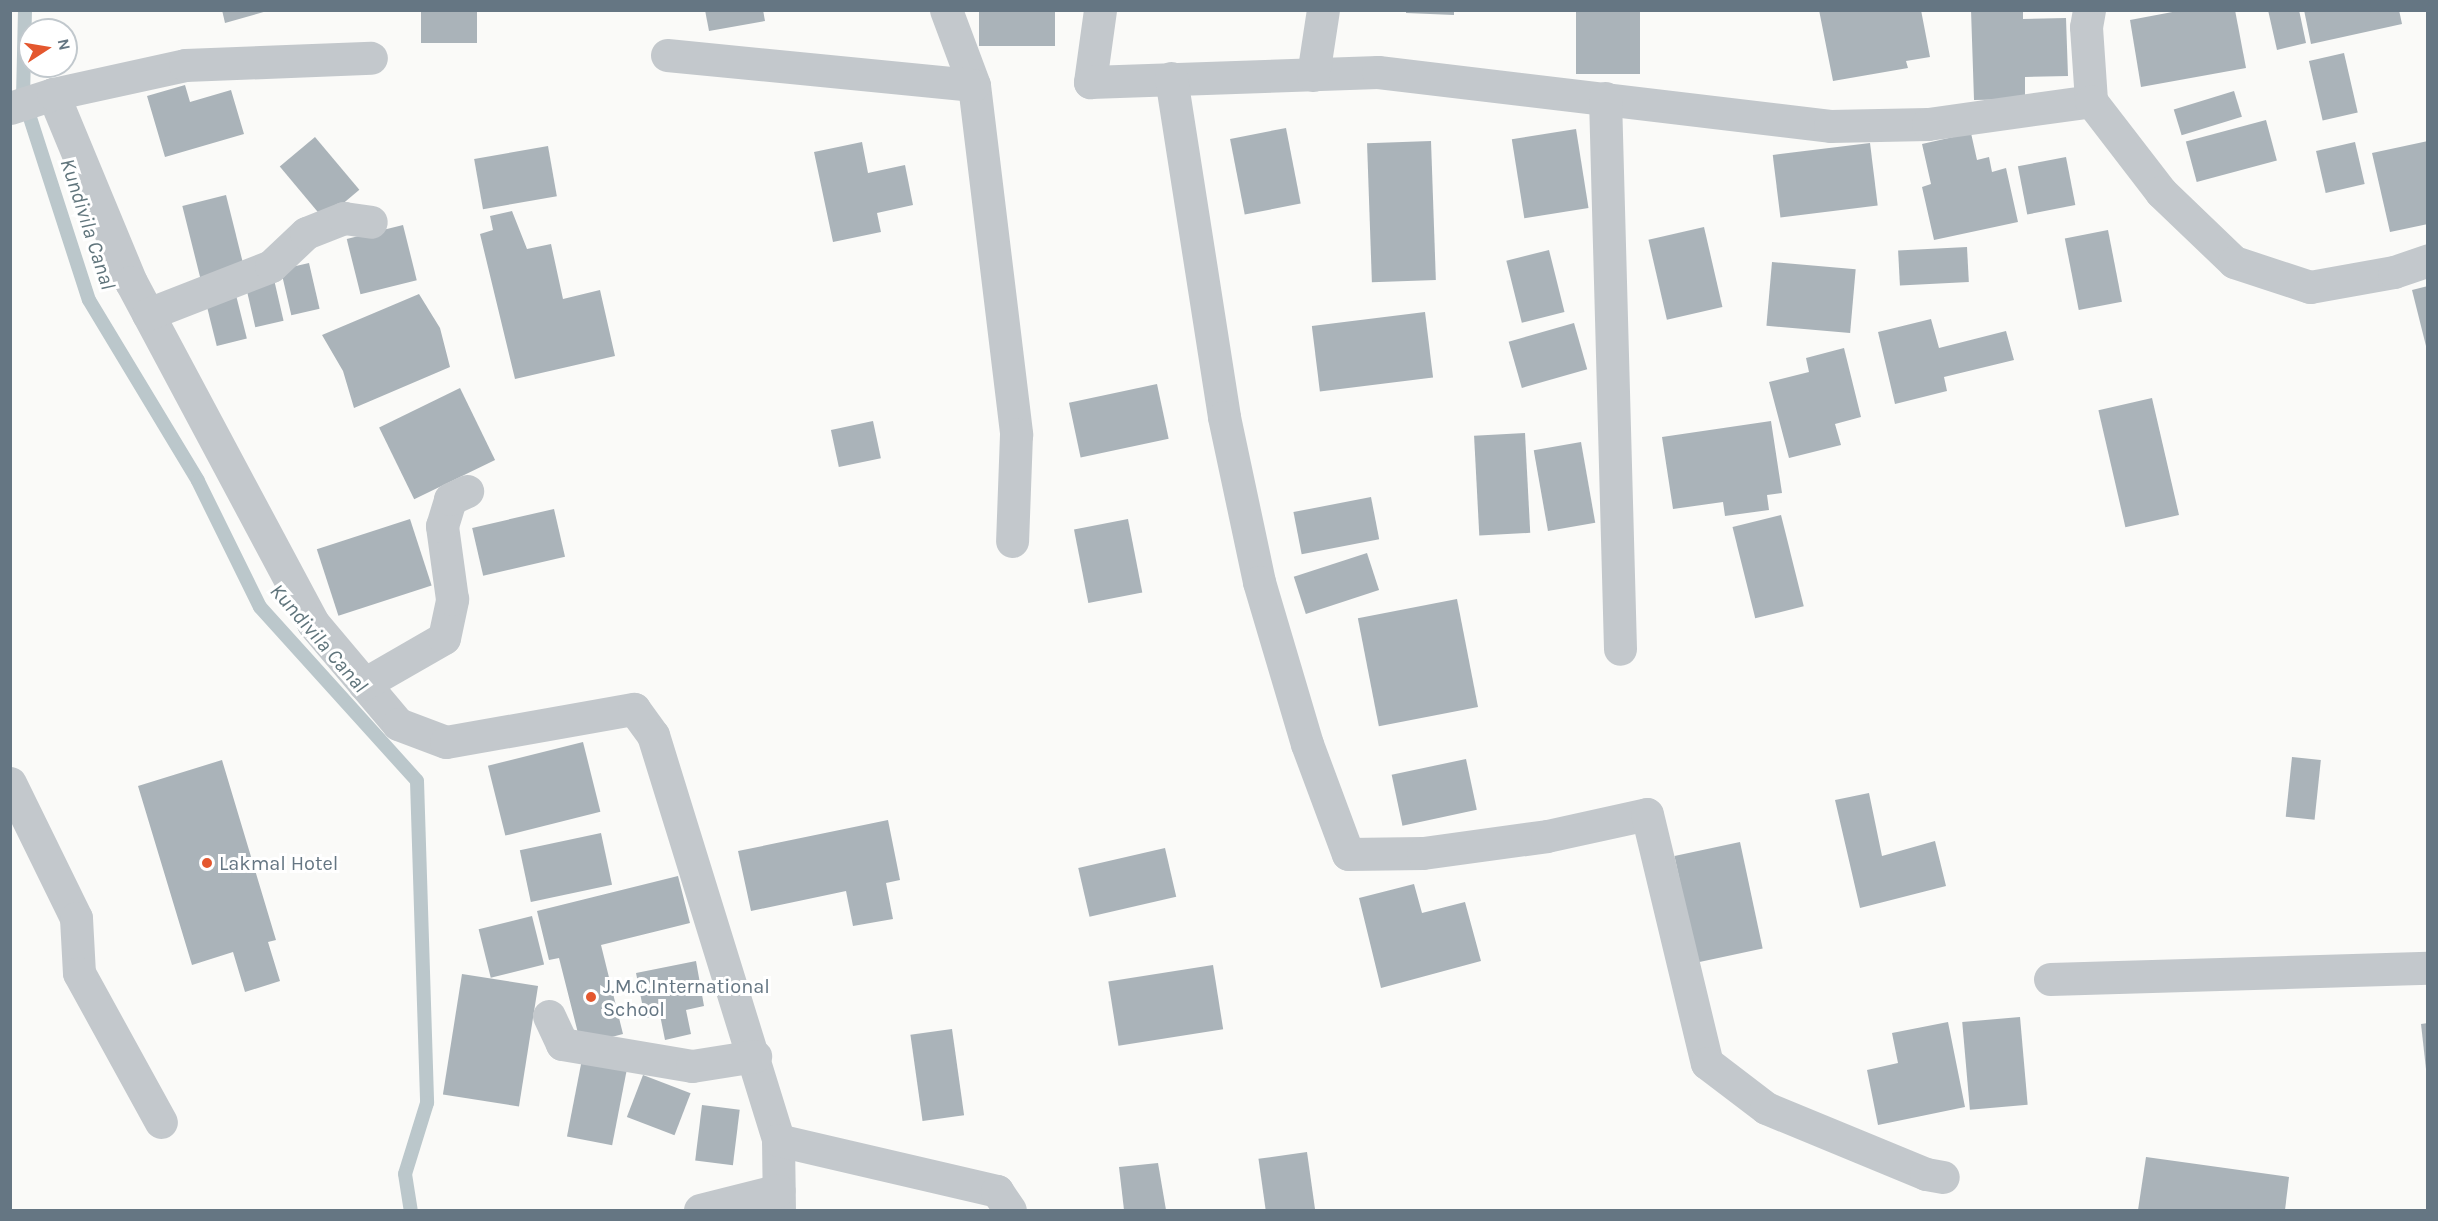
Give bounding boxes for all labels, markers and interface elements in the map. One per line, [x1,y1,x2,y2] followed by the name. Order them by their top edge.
[18,18,78,78] north arrow
[54,37,75,52] text: N
[55,155,121,293] water label: Kundivila Canal
[265,578,373,698] water label: Kundivila Canal
[219,851,338,875] place label: Lakmal Hotel
[200,856,214,870] marker: Lakmal Hotel
[603,974,770,1021] place label: J.M.C.International School
[584,990,598,1004] marker: J.M.C.International School

